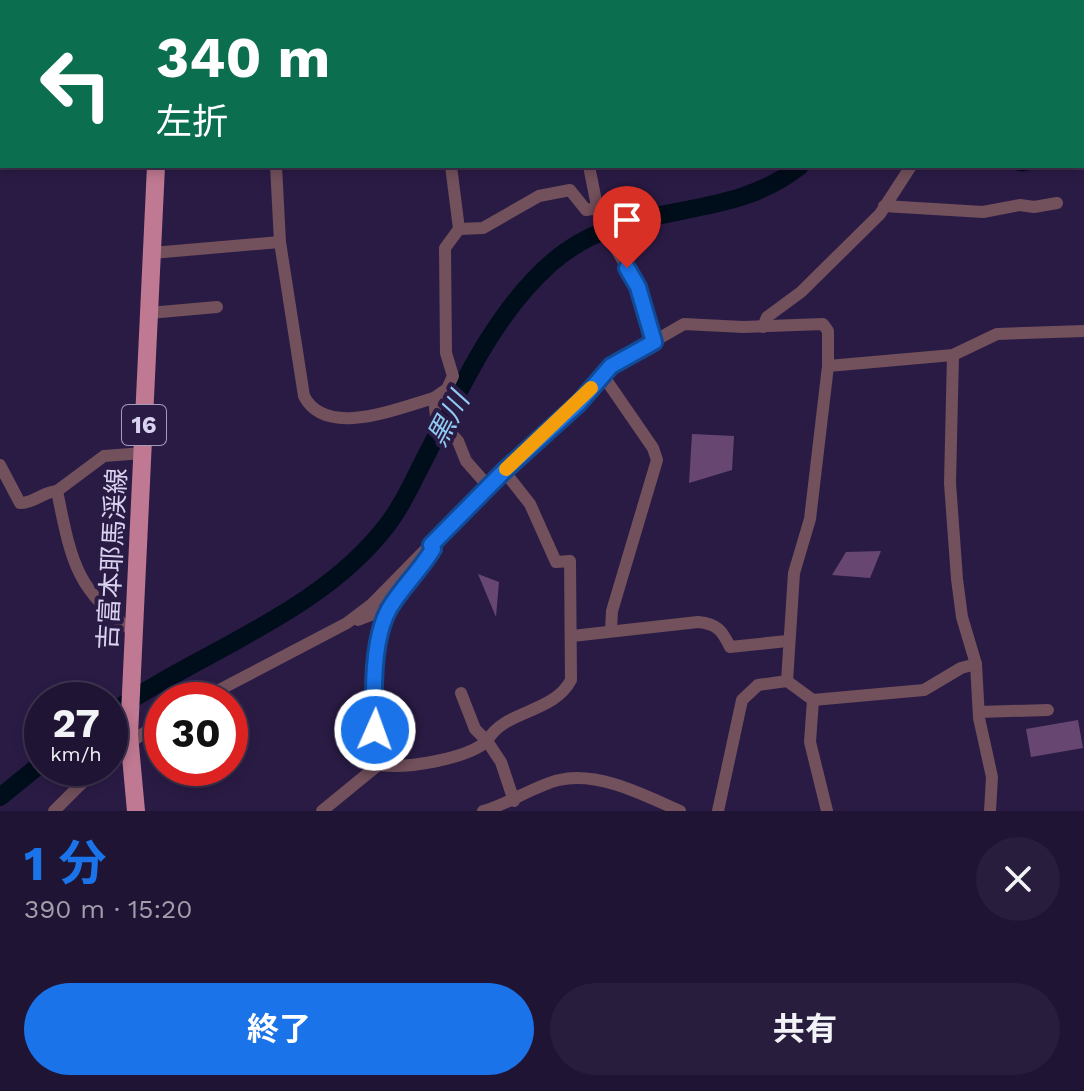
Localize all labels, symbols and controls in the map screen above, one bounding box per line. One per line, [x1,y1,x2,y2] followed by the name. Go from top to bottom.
[156,25,330,91] text: 340 m
[24,32,128,136] icon: left
[156,101,228,143] text: 左折
[593,186,661,268] pin
[605,198,649,242] icon: arrive
[420,384,477,451] water label: 黒川
[122,405,166,445] road number: 16
[92,467,132,651] street label: 吉富本耶馬渓線
[144,682,248,786] speed limit sign: 30
[333,688,417,772] position arrow
[52,700,100,747] text: 27
[50,742,102,766] text: km/h
[24,835,106,892] text: 1 分
[976,837,1060,921] button: close
[24,894,192,924] text: 390 m · 15:20
[24,983,534,1075] button: 終了
[550,983,1060,1075] button: 共有

